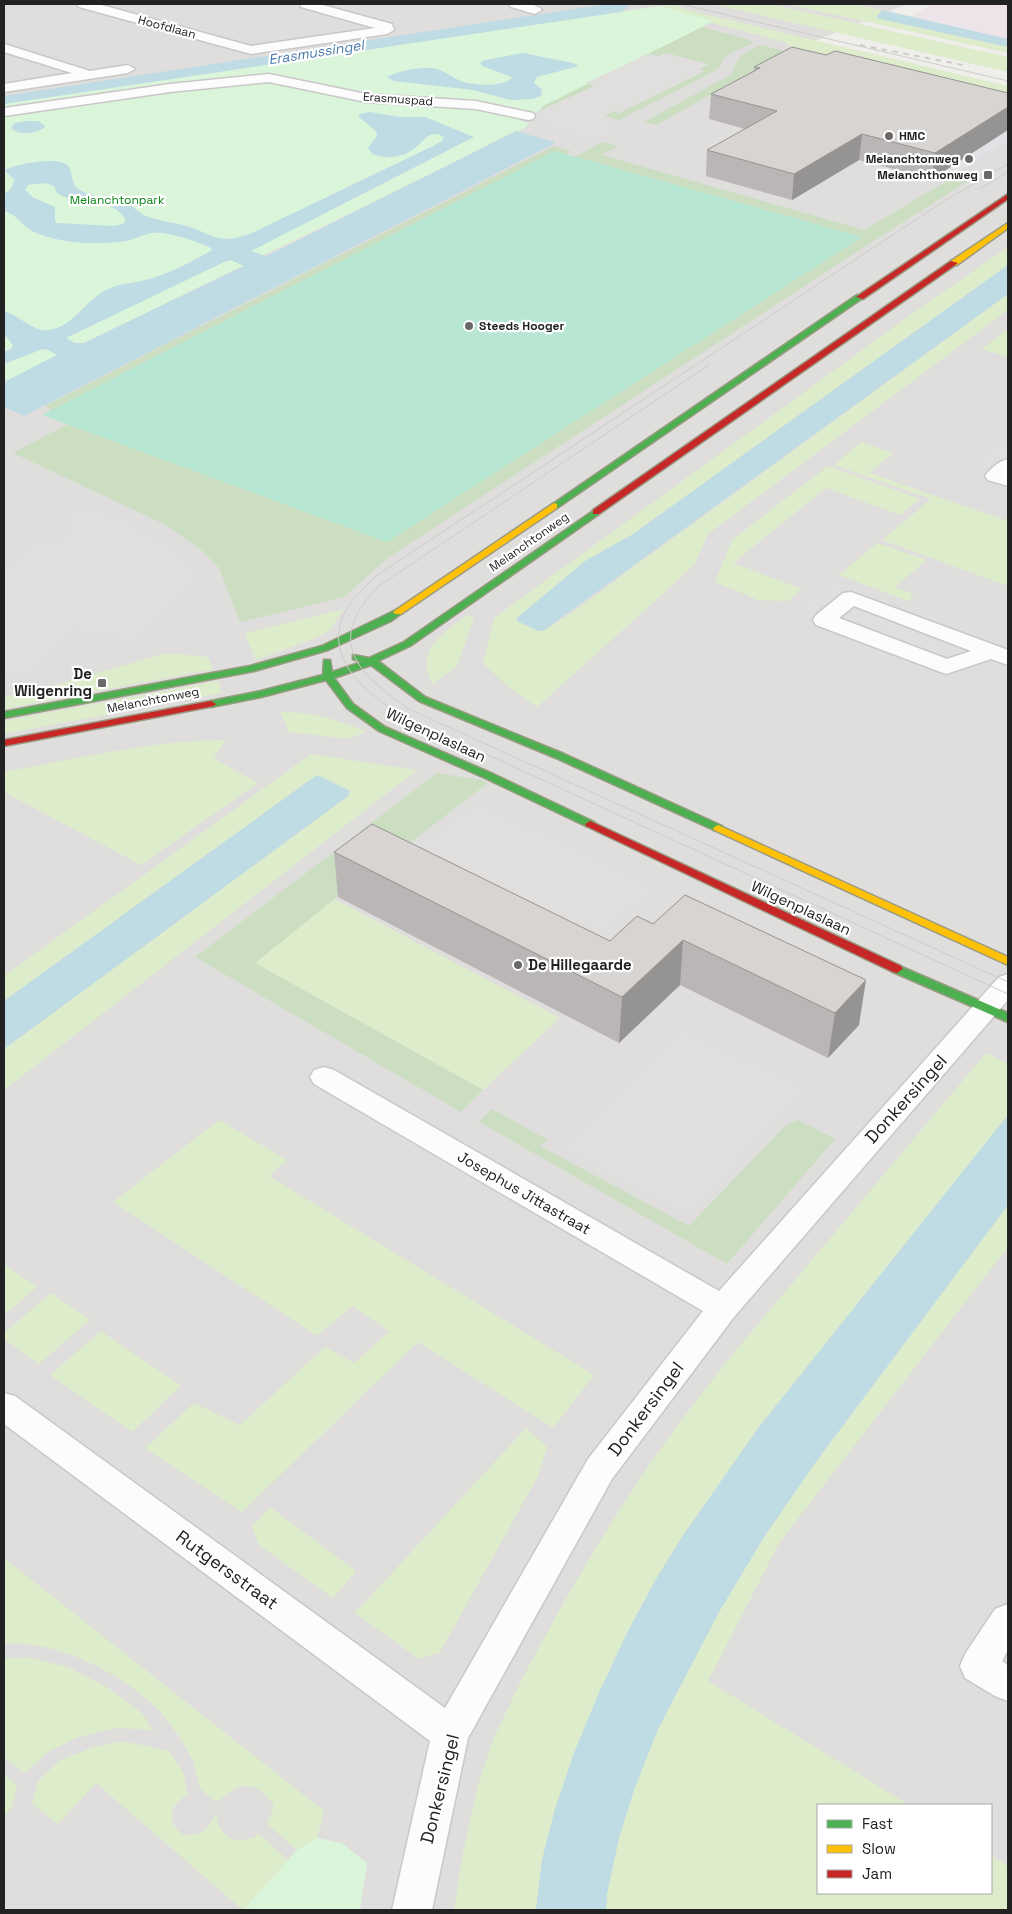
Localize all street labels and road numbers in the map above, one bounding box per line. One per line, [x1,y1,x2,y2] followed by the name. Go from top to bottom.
[136,12,198,42] street label: Hoofdlaan
[362,89,434,109] street label: Erasmuspad
[486,509,572,575] street label: Melanchtonweg
[106,683,200,717] street label: Melanchtonweg
[383,703,489,766] street label: Wilgenplaslaan
[748,876,854,939] street label: Wilgenplaslaan
[860,1049,952,1148] street label: Donkersingel
[454,1147,594,1239] street label: Josephus Jittastraat
[603,1357,689,1460] street label: Donkersingel
[172,1525,283,1614] street label: Rutgersstraat
[415,1732,464,1846] street label: Donkersingel

